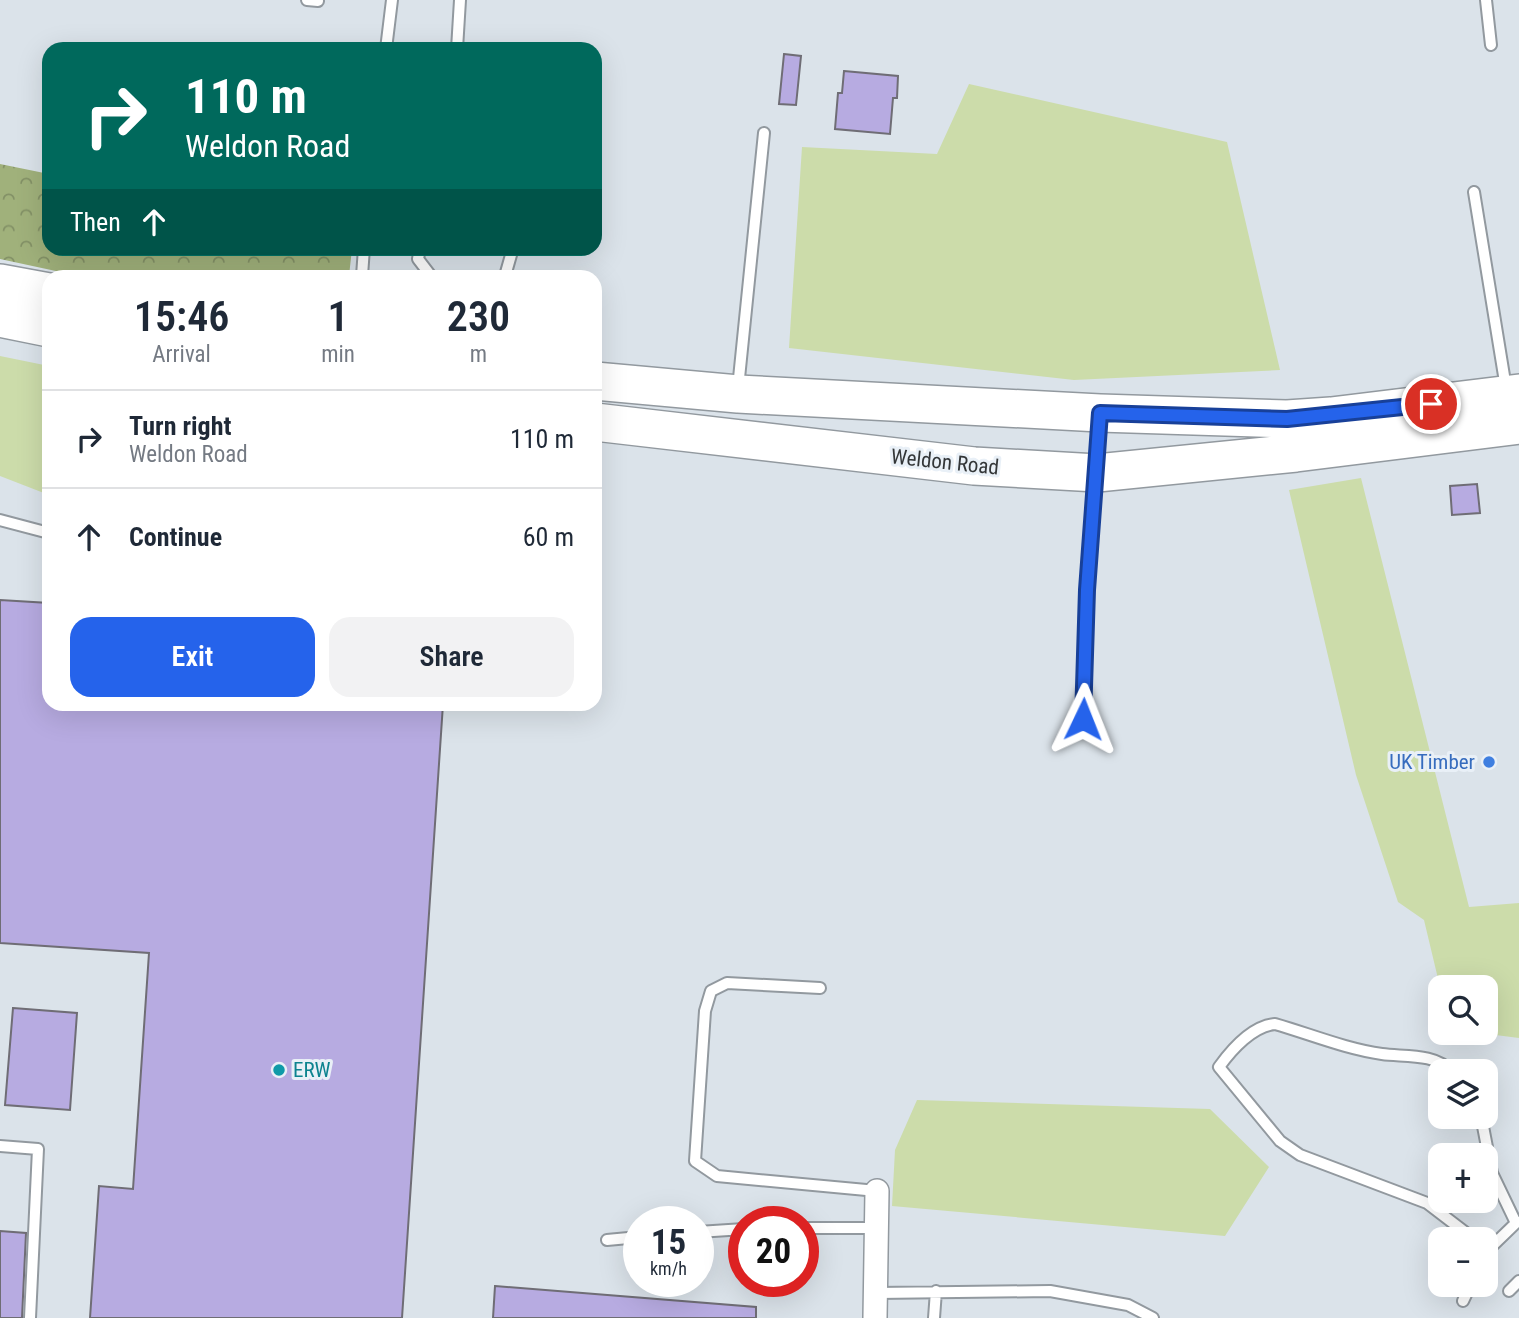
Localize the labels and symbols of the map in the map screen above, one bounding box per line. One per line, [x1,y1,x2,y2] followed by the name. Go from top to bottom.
[1401,374,1461,434] pin
[890,444,1000,480] street label: Weldon Road
[1046,682,1120,756] position arrow
[1389,750,1475,774] place label: UK Timber
[1481,754,1497,770] marker: UK Timber
[293,1058,331,1082] place label: ERW
[271,1062,287,1078] marker: ERW
[728,1206,819,1297] speed limit sign: 20

